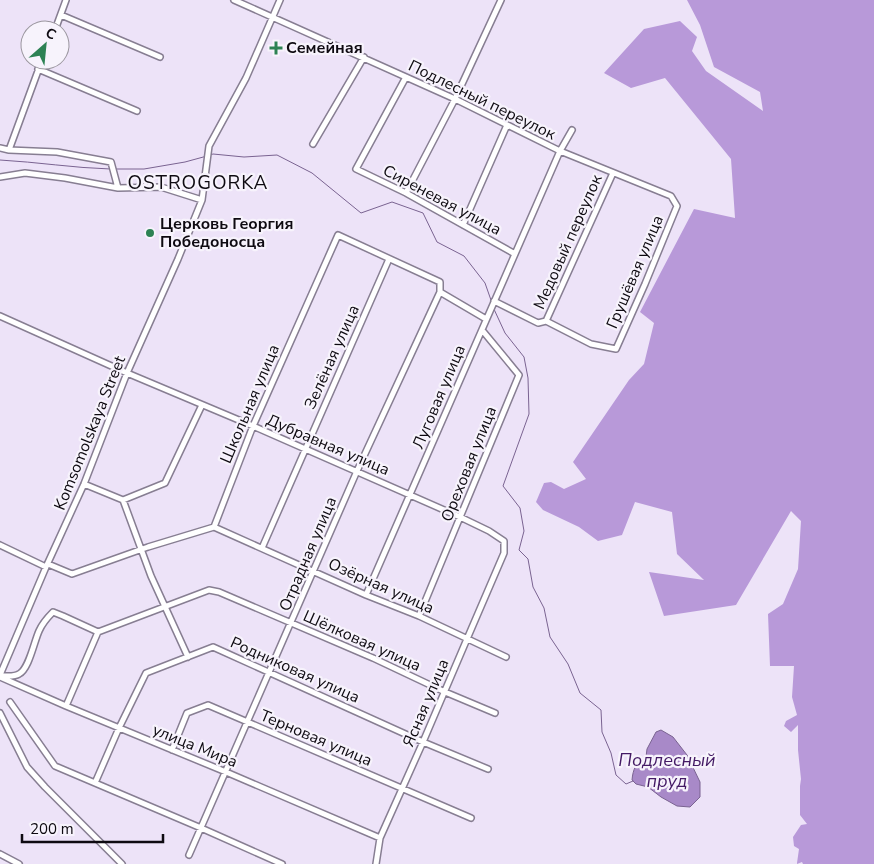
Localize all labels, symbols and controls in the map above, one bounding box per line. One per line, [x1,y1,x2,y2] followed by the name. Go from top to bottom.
[20,20,70,70] north arrow
[42,23,60,45] text: С
[286,37,363,59] place label: Семейная
[270,42,282,54] marker: Семейная
[405,55,560,145] street label: Подлесный переулок
[379,160,505,240] street label: Сиреневая улица
[128,170,268,196] district label: OSTROGORKA
[528,171,608,313] street label: Медовый переулок
[601,212,669,332] street label: Грушёвая улица
[160,213,294,253] place label: Церковь Георгия Победоносца
[144,227,156,239] marker: Церковь Георгия Победоносца
[299,301,365,413] street label: Зелёная улица
[215,341,285,467] street label: Школьная улица
[407,342,471,452] street label: Луговая улица
[49,352,131,513] street label: Komsomolskaya Street
[436,403,502,525] street label: Ореховая улица
[263,409,393,481] street label: Дубравная улица
[274,493,342,615] street label: Отрадная улица
[325,553,437,619] street label: Озёрная улица
[300,605,424,677] street label: Шёлковая улица
[227,632,363,708] street label: Родниковая улица
[398,656,454,750] street label: Ясная улица
[257,704,375,772] street label: Терновая улица
[149,719,241,773] street label: улица Мира
[618,748,716,793] water label: Подлесный пруд
[22,812,164,844] scale bar
[30,819,74,839] text: 200 m

